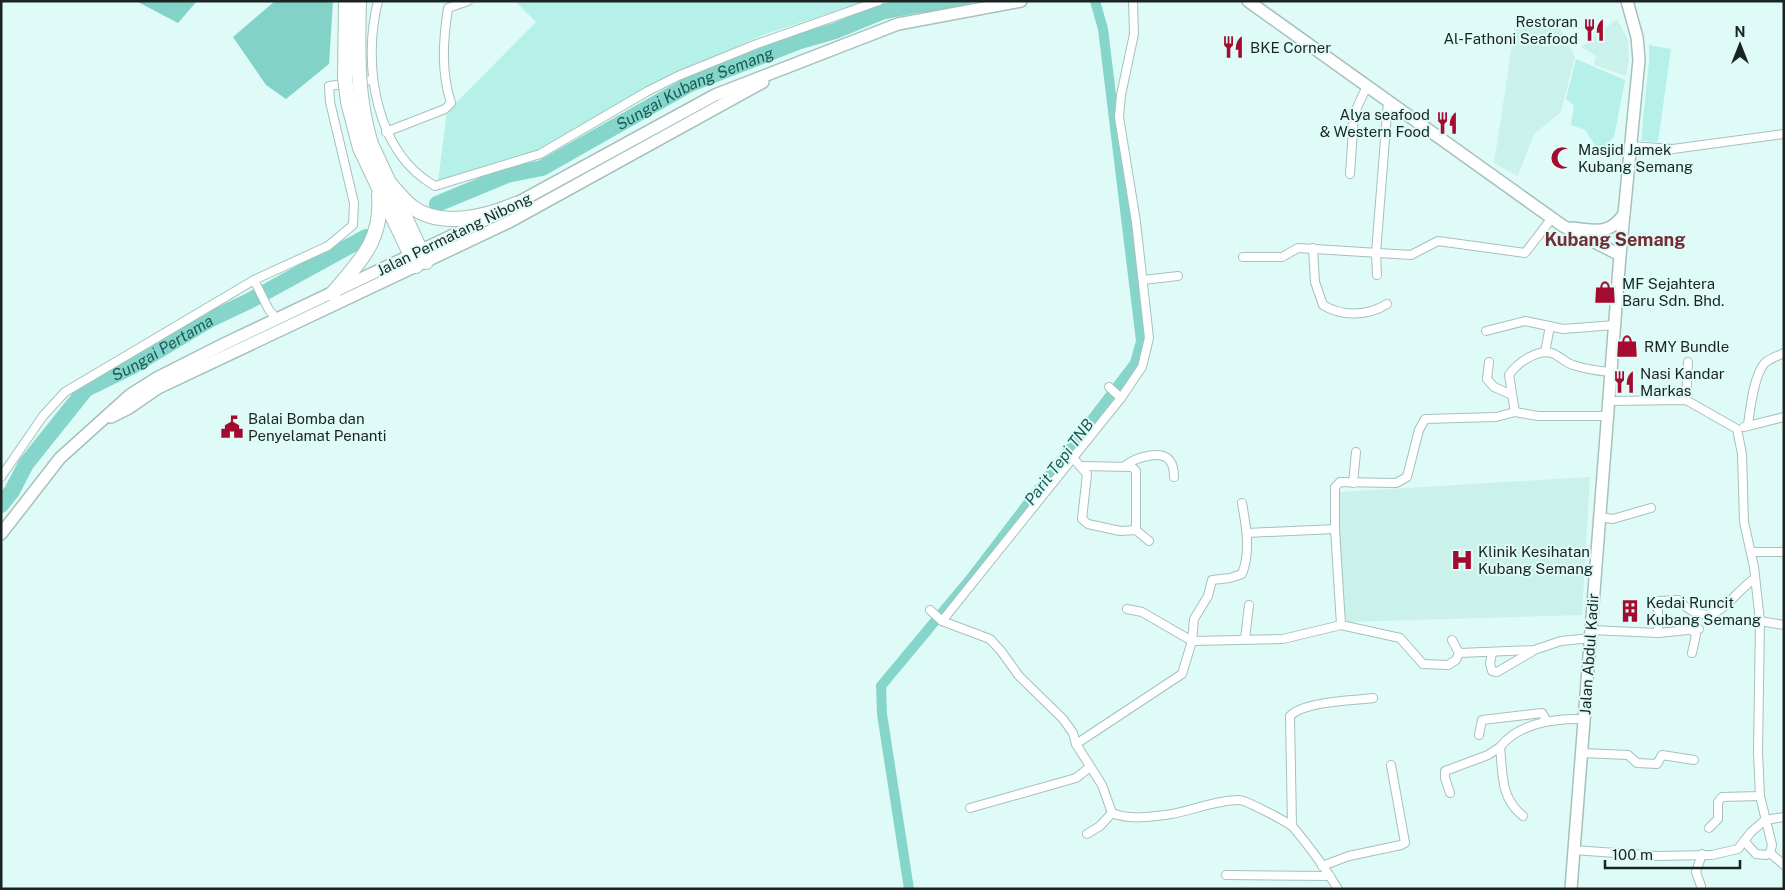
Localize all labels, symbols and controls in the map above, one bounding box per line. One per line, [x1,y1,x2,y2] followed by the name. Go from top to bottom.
[1443,13,1578,47] place label: Restoran Al-Fathoni Seafood
[1581,17,1607,43] restaurant icon: Restoran Al-Fathoni Seafood
[1715,20,1765,70] north arrow
[1735,24,1745,40] text: N
[1220,34,1246,60] restaurant icon: BKE Corner
[1250,39,1331,56] place label: BKE Corner
[612,43,777,134] water label: Sungai Kubang Semang
[1320,106,1430,140] place label: Alya seafood & Western Food
[1434,110,1460,136] restaurant icon: Alya seafood & Western Food
[1578,141,1693,175] place label: Masjid Jamek Kubang Semang
[1549,145,1575,171] mosque icon: Masjid Jamek Kubang Semang
[374,189,534,279] street label: Jalan Permatang Nibong
[1544,229,1686,250] district label: Kubang Semang
[1622,275,1724,309] place label: MF Sejahtera Baru Sdn. Bhd.
[1592,279,1618,305] shop icon: MF Sejahtera Baru Sdn. Bhd.
[108,311,216,385] water label: Sungai Pertama
[1614,333,1640,359] shop icon: RMY Bundle
[1644,338,1729,355] place label: RMY Bundle
[1640,365,1725,399] place label: Nasi Kandar Markas
[1611,369,1637,395] restaurant icon: Nasi Kandar Markas
[248,410,387,444] place label: Balai Bomba dan Penyelamat Penanti
[219,414,245,440] public building icon: Balai Bomba dan Penyelamat Penanti
[1020,415,1098,509] water label: Parit Tepi TNB
[1478,543,1593,577] place label: Klinik Kesihatan Kubang Semang
[1449,547,1475,573] hospital icon: Klinik Kesihatan Kubang Semang
[1576,593,1602,715] street label: Jalan Abdul Kadir
[1646,594,1761,628] place label: Kedai Runcit Kubang Semang
[1617,598,1643,624] building icon: Kedai Runcit Kubang Semang
[1605,838,1740,870] scale bar
[1612,846,1653,863] text: 100 m

